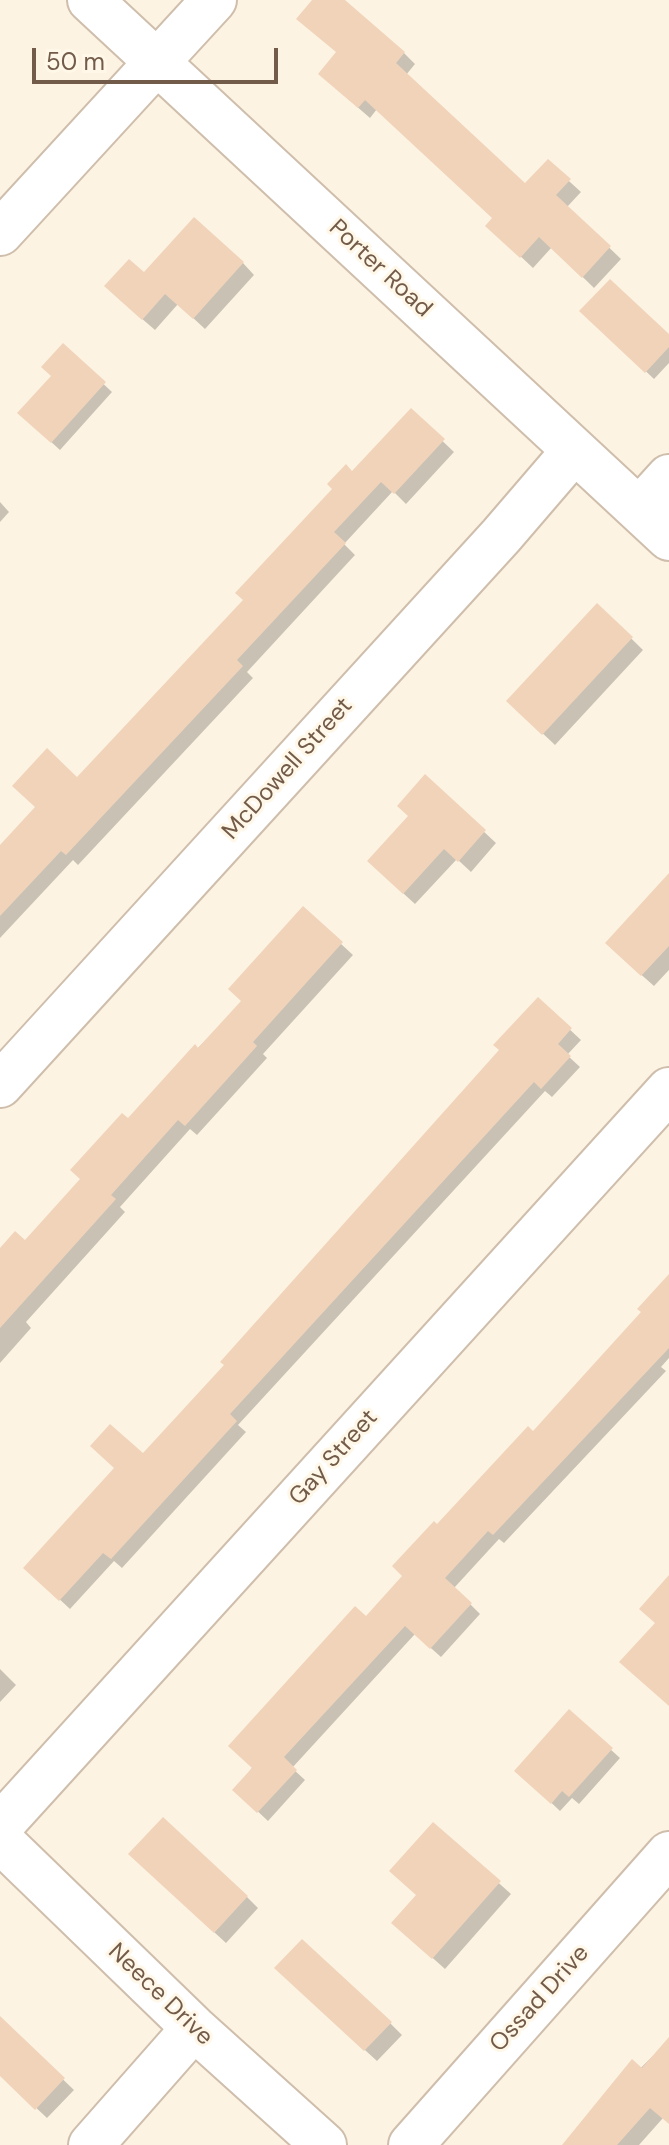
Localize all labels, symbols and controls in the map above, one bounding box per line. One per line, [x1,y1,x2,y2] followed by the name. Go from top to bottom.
[36,32,282,82] scale bar
[46,46,105,77] text: 50 m
[323,214,437,324] street label: Porter Road
[217,692,359,846] street label: McDowell Street
[284,1404,384,1512] street label: Gay Street
[102,1938,218,2052] street label: Neece Drive
[484,1940,596,2058] street label: Ossad Drive

